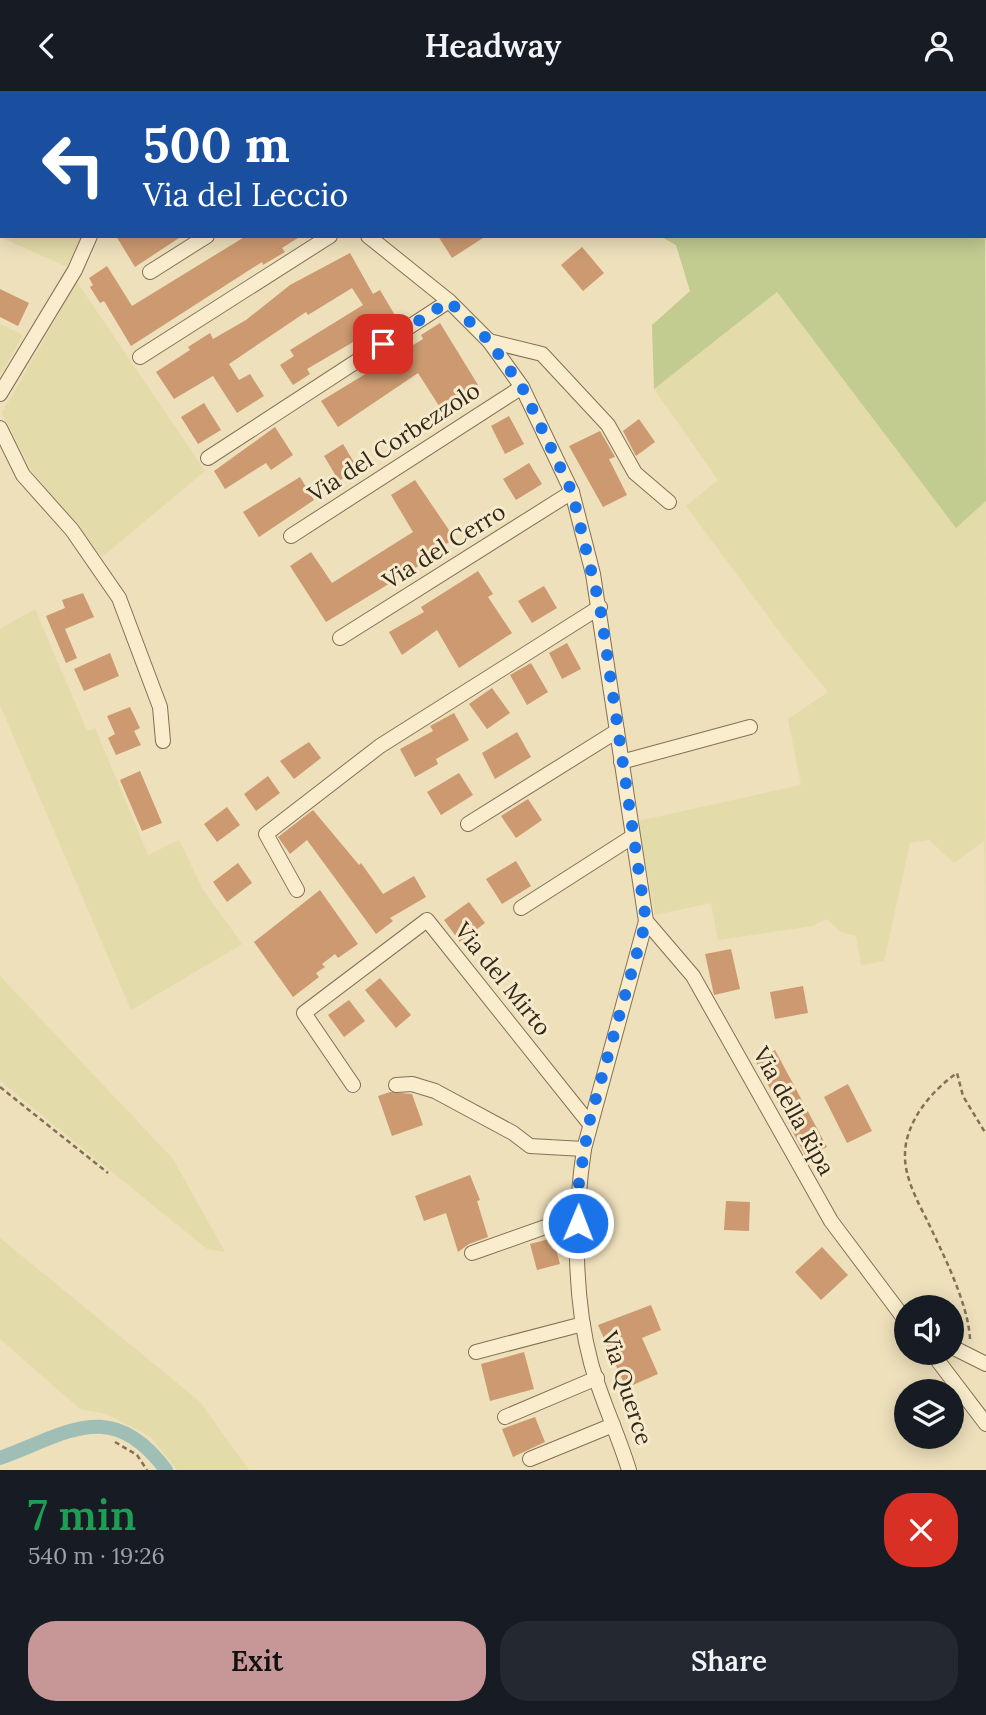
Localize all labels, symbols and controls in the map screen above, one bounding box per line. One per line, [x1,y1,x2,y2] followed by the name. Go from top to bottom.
[425,25,561,66] text: Headway
[28,27,66,65] icon: back
[920,27,958,65] icon: person
[143,113,290,175] text: 500 m
[28,119,119,210] icon: left
[143,174,348,215] text: Via del Leccio
[353,314,413,374] pin
[364,325,402,363] icon: arrive
[301,375,485,509] street label: Via del Corbezzolo
[376,496,511,595] street label: Via del Cerro
[448,915,558,1041] street label: Via del Mirto
[747,1041,842,1180] street label: Via della Ripa
[541,1186,615,1260] position arrow
[894,1295,964,1449] map controls
[894,1295,964,1365] button: sound
[595,1326,659,1448] street label: Via Querce
[894,1379,964,1449] button: layers
[28,1488,136,1542] text: 7 min
[884,1493,958,1567] button: close
[28,1541,165,1570] text: 540 m · 19:26
[28,1621,486,1701] button: Exit
[500,1621,958,1701] button: Share

